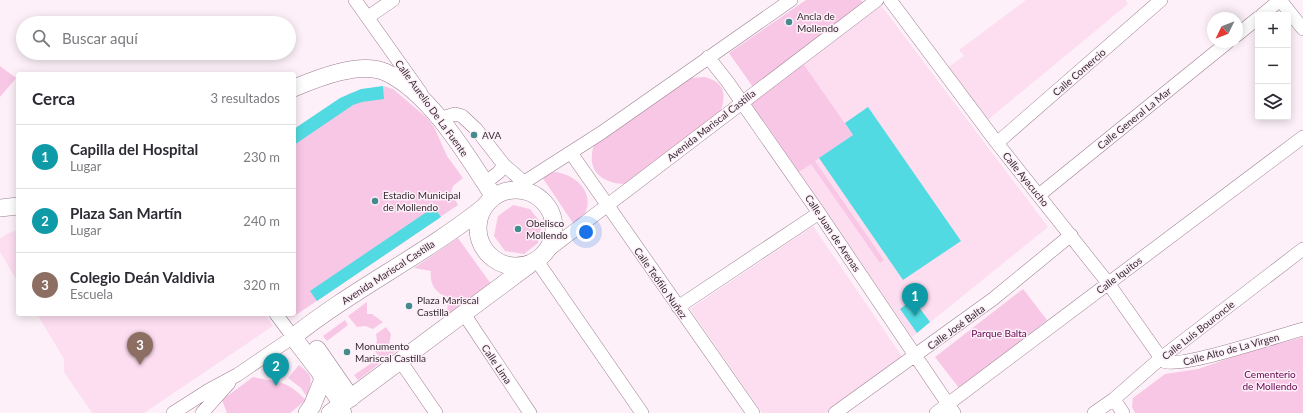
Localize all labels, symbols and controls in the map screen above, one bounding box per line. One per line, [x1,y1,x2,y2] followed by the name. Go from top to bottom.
[797,10,839,34] place label: Ancla de Mollendo
[1207,12,1243,48] north arrow
[1255,12,1291,120] map controls
[1255,12,1291,48] button: +
[16,16,296,60] search box
[784,17,794,27] marker: Ancla de Mollendo
[30,27,52,49] icon: search
[62,29,138,47] text: Buscar aquí
[1050,46,1108,98] street label: Calle Comercio
[1255,48,1291,84] button: −
[393,57,471,159] street label: Calle Aurelio De La Fuente
[1095,84,1174,151] street label: Calle General La Mar
[1255,84,1291,120] button: layers
[664,87,758,163] street label: Avenida Mariscal Castilla
[32,88,75,109] text: Cerca
[210,90,280,106] text: 3 resultados
[482,129,501,141] place label: AVA
[469,130,479,140] marker: AVA
[70,140,198,158] text: Capilla del Hospital
[41,149,49,165] text: 1
[243,149,280,165] text: 230 m
[1000,149,1052,209] street label: Calle Ayacucho
[70,158,102,174] text: Lugar
[383,189,461,213] place label: Estadio Municipal de Mollendo
[803,192,863,274] street label: Calle Juan de Arenas
[370,196,380,206] marker: Estadio Municipal de Mollendo
[70,204,182,222] text: Plaza San Martín
[41,213,49,229] text: 2
[243,213,280,229] text: 240 m
[526,217,568,241] place label: Obelisco Mollendo
[70,222,102,238] text: Lugar
[576,222,596,242] your location
[513,224,523,234] marker: Obelisco Mollendo
[339,237,437,307] street label: Avenida Mariscal Castilla
[632,245,690,321] street label: Calle Teófilo Nuñez
[1094,254,1144,296] street label: Calle Iquitos
[70,268,215,286] text: Colegio Deán Valdivia
[41,277,49,293] text: 3
[243,277,280,293] text: 320 m
[902,283,928,316] pin: 1
[70,286,113,302] text: Escuela
[417,294,479,318] place label: Plaza Mariscal Castilla
[1159,298,1237,362] street label: Calle Luis Bouroncle
[404,301,414,311] marker: Plaza Mariscal Castilla
[925,302,987,352] street label: Calle José Balta
[971,327,1027,339] park label: Parque Balta
[1182,330,1280,368] street label: Calle Alto de La Virgen
[127,332,153,365] pin: 3
[355,340,426,364] place label: Monumento Mariscal Castilla
[479,342,515,386] street label: Calle Lima
[342,347,352,357] marker: Monumento Mariscal Castilla
[263,353,289,386] pin: 2
[1242,368,1298,392] park label: Cementerio de Mollendo

